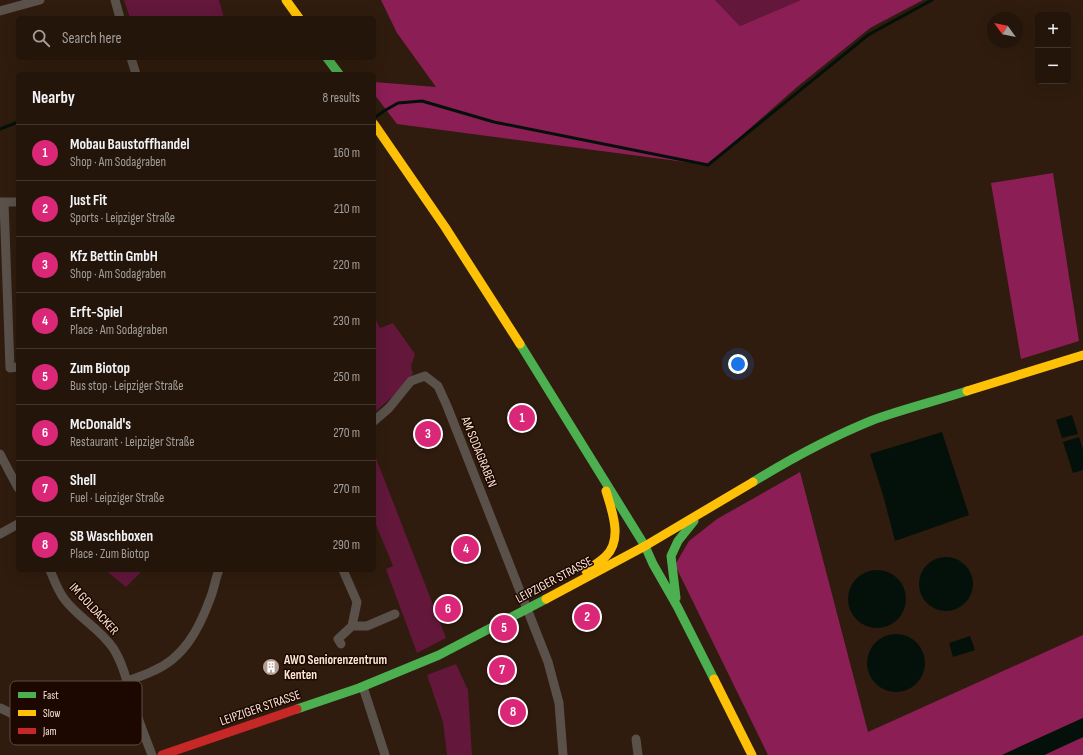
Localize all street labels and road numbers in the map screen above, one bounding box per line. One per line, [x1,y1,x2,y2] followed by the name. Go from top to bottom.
[457,413,500,490] street label: AM SODAGRABEN
[513,553,595,607] street label: LEIPZIGER STRASSE
[66,580,122,638] street label: IM GOLDACKER
[217,687,303,729] street label: LEIPZIGER STRASSE

